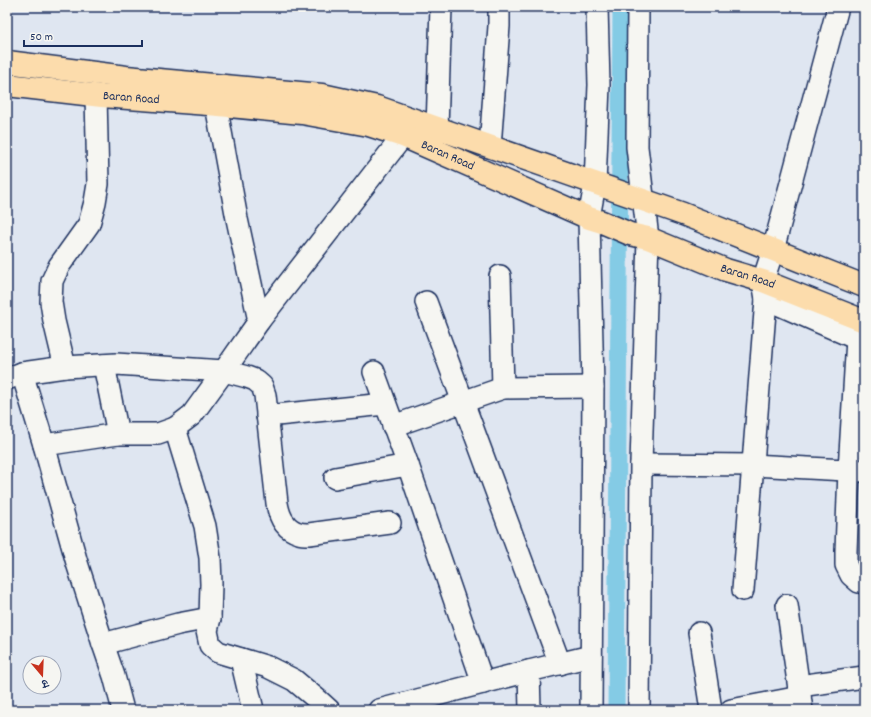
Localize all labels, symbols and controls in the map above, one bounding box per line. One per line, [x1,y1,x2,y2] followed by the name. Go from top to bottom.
[24,22,142,48] scale bar
[30,29,53,46] text: 50 m
[102,87,160,110] street label: Baran Road
[418,136,477,176] street label: Baran Road
[717,259,778,294] street label: Baran Road
[22,655,62,695] north arrow
[38,674,51,691] text: उ

